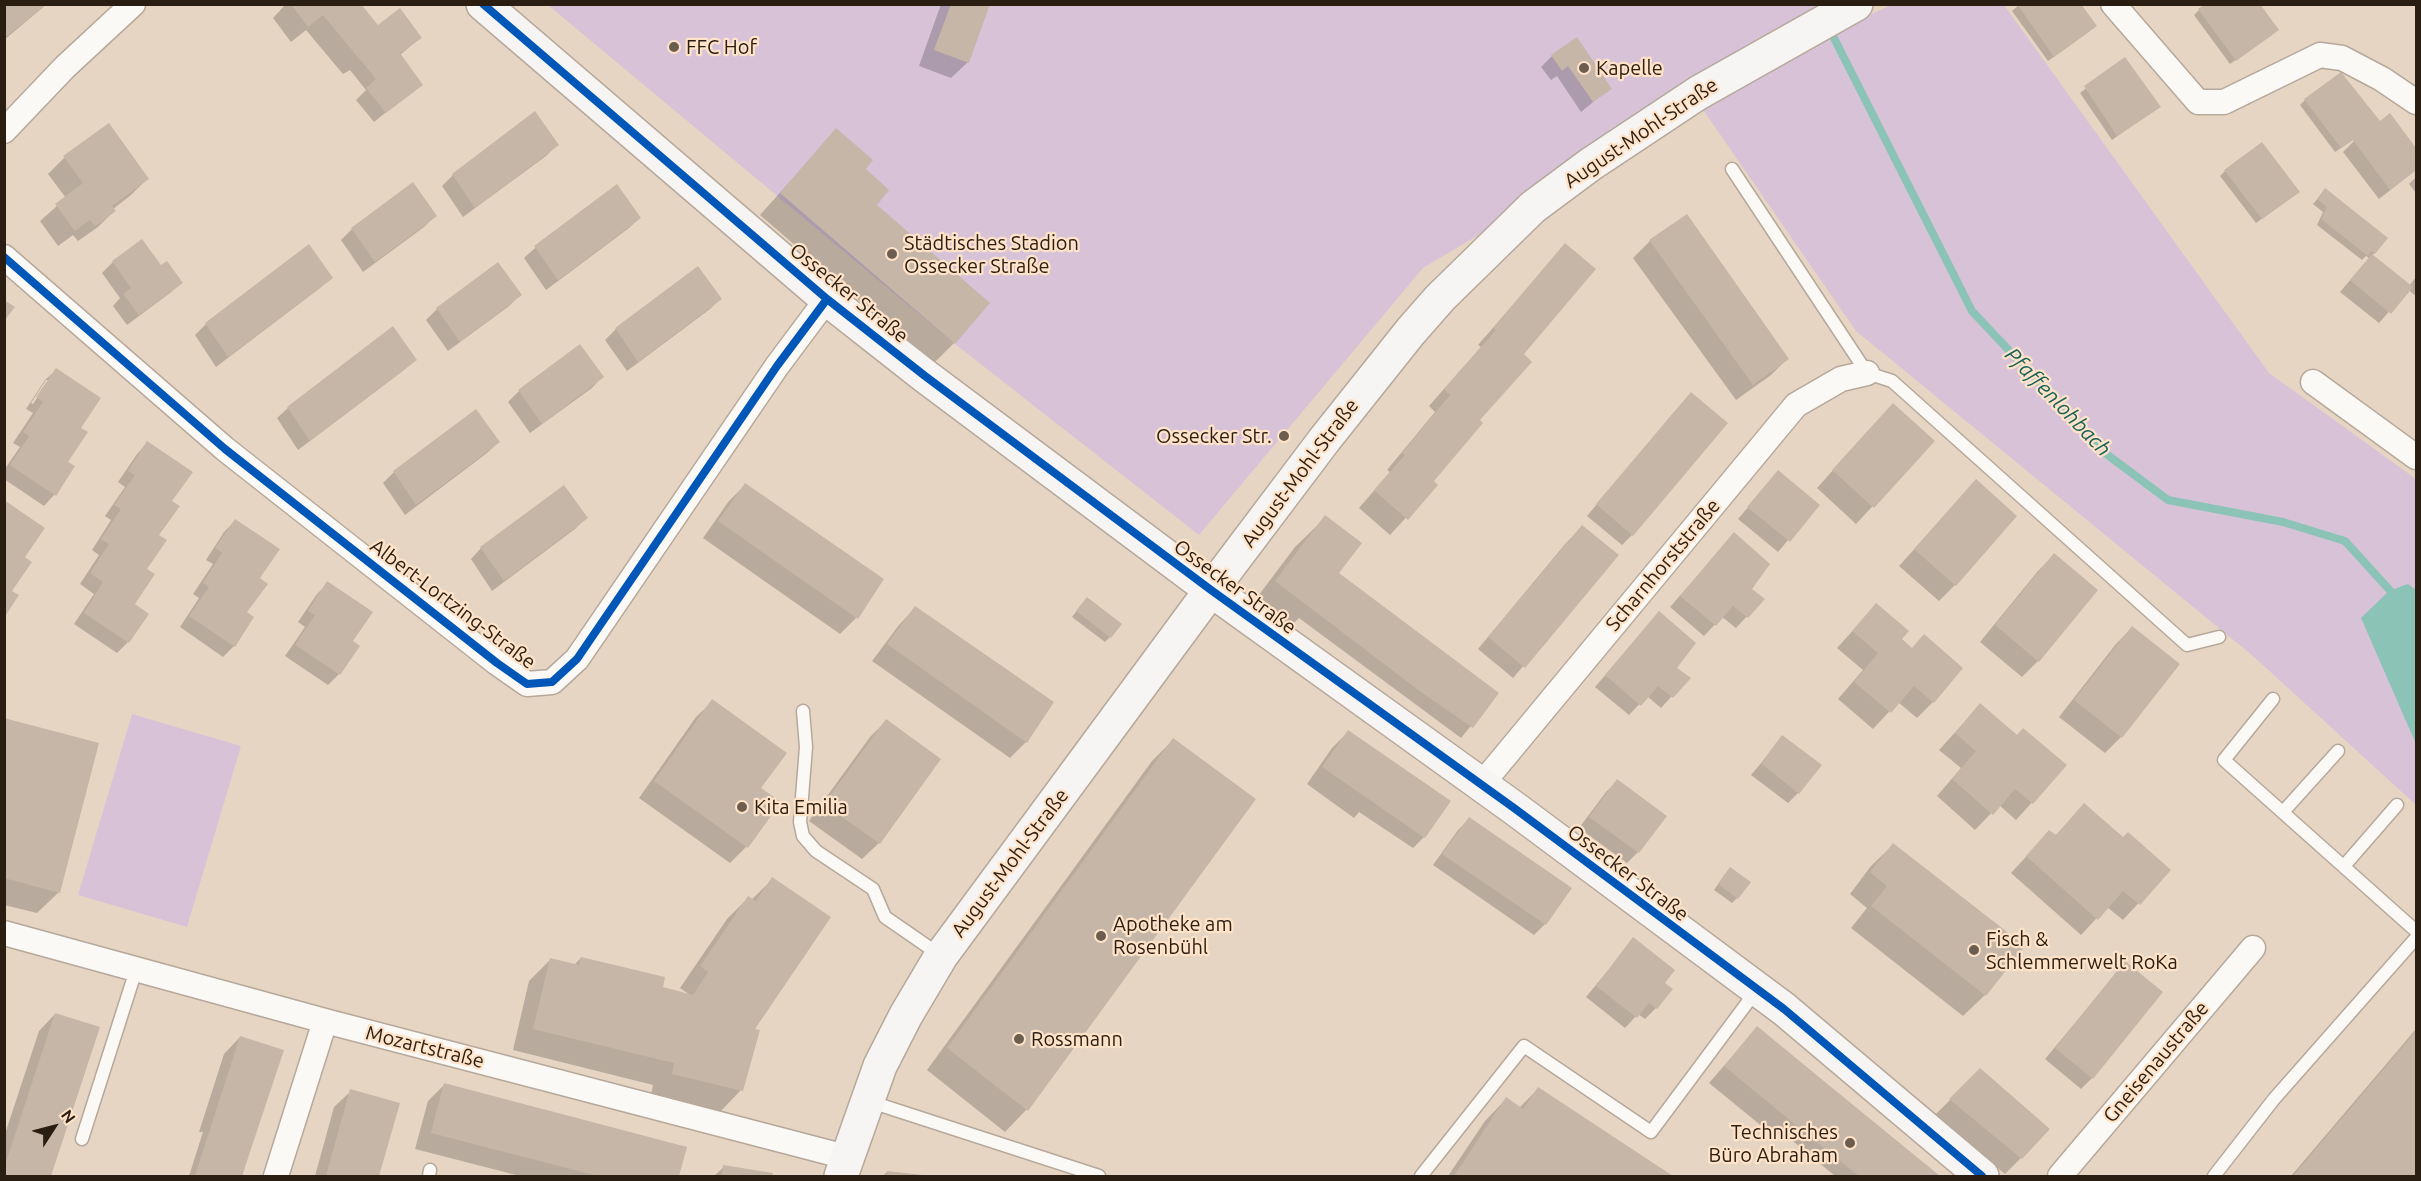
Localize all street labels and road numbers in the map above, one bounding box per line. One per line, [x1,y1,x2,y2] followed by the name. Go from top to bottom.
[1560,73,1722,193] street label: August-Mohl-Straße
[785,238,913,348] street label: Ossecker Straße
[1236,394,1364,552] street label: August-Mohl-Straße
[1601,494,1725,636] street label: Scharnhorststraße
[365,534,541,674] street label: Albert-Lortzing-Straße
[1169,535,1301,639] street label: Ossecker Straße
[946,784,1074,942] street label: August-Mohl-Straße
[1563,820,1693,926] street label: Ossecker Straße
[2098,996,2214,1128] street label: Gneisenaustraße
[363,1021,487,1073] street label: Mozartstraße

